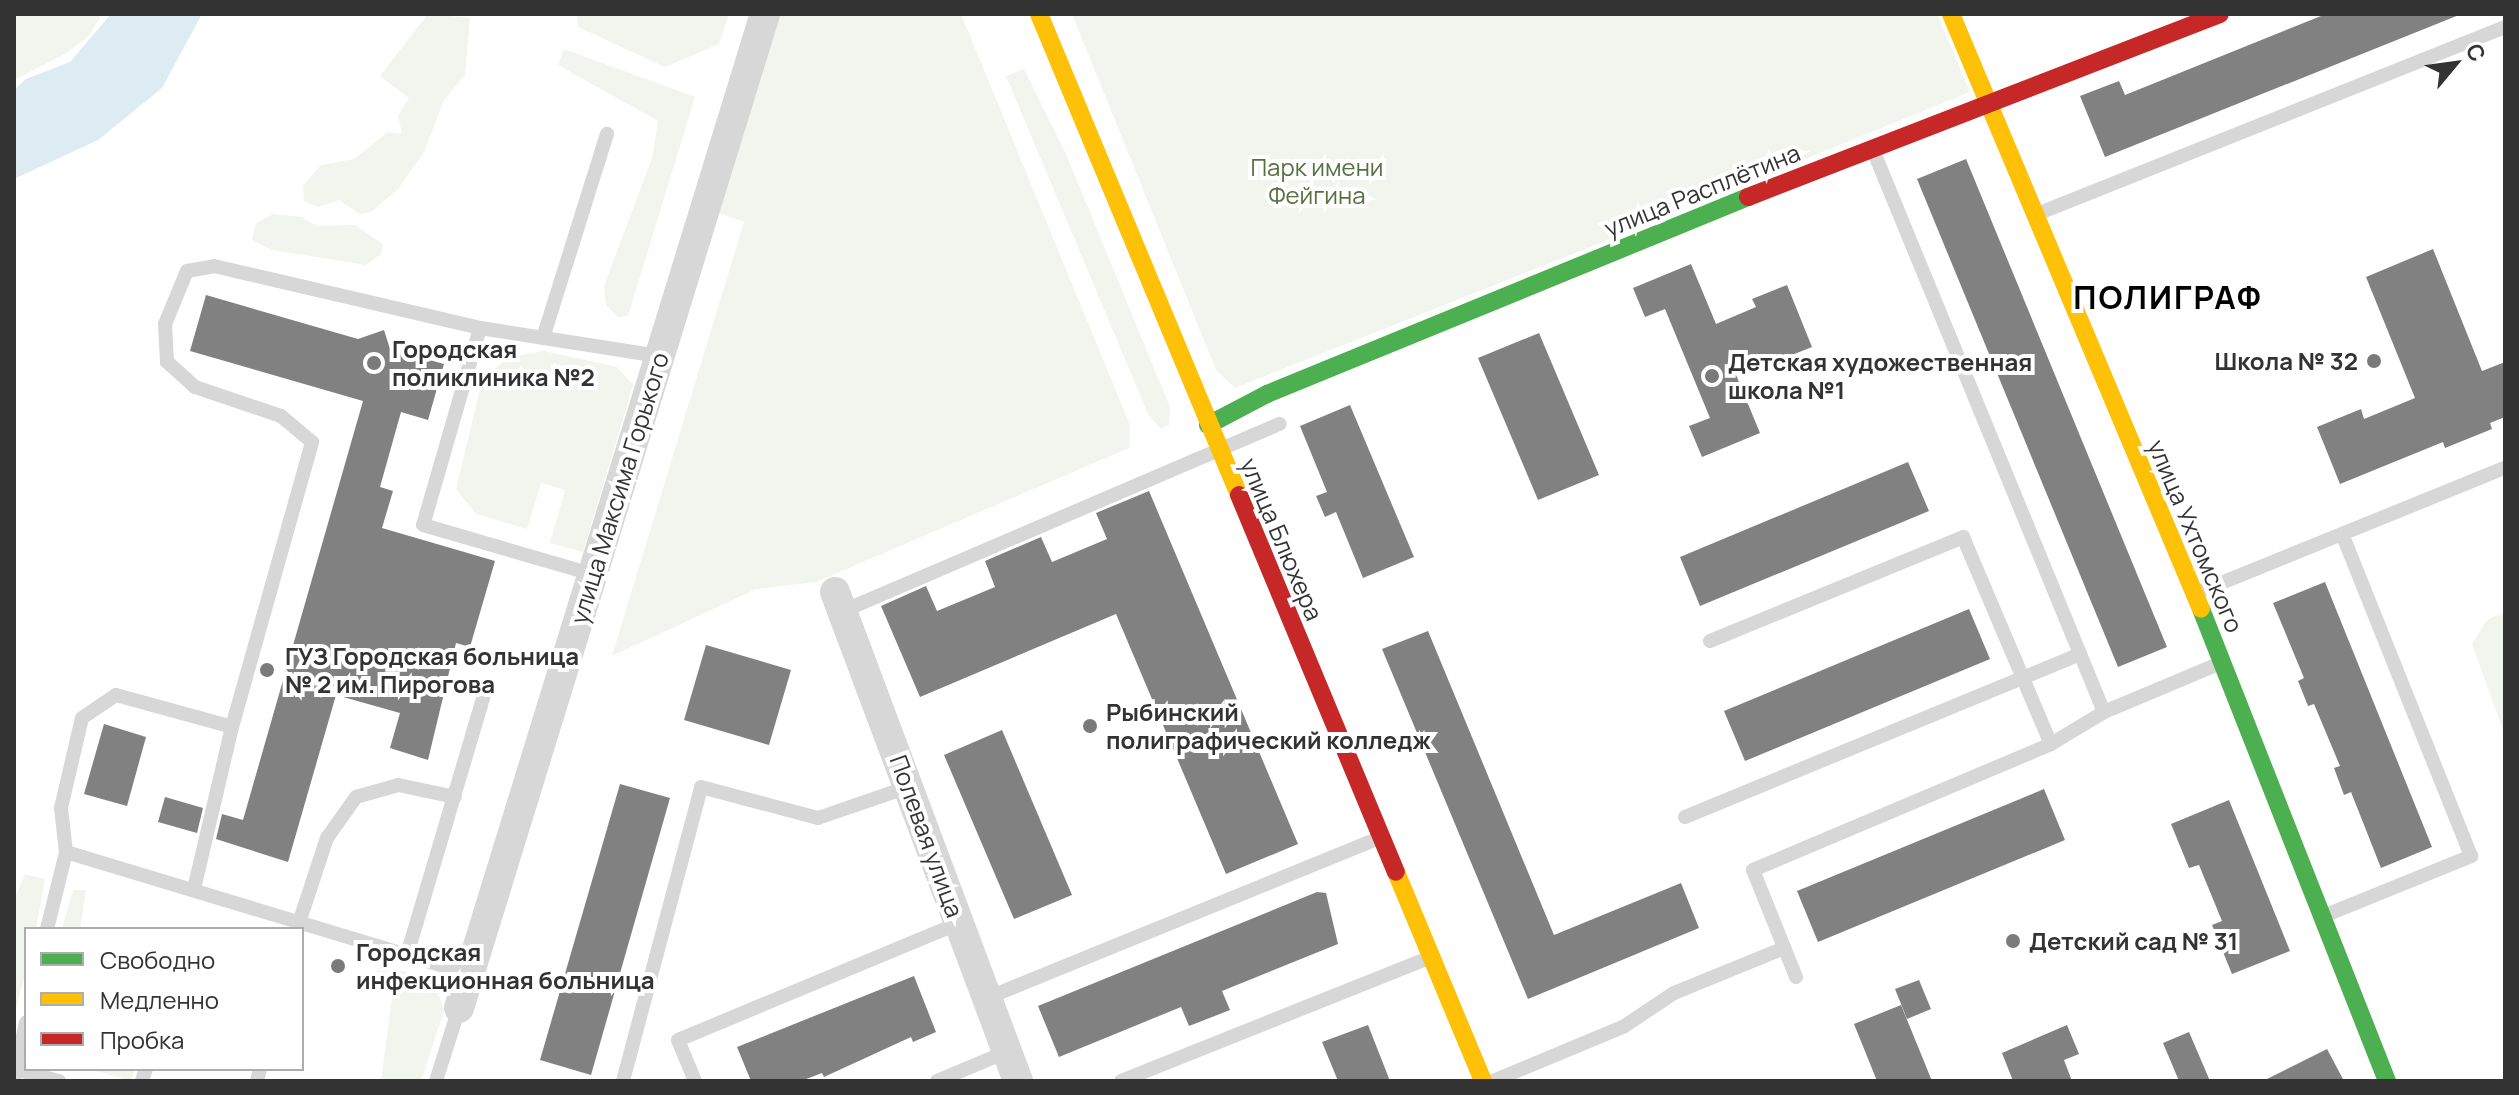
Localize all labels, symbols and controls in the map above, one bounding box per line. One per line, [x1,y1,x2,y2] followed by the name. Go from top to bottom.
[2415,24,2495,104] north arrow
[2459,38,2493,67] text: С
[1600,138,1804,242] street label: улица Расплётина
[1251,153,1383,209] park label: Парк имени Фейгина
[2073,278,2263,316] district label: ПОЛИГРАФ
[392,335,595,391] place label: Городская поликлиника №2
[2214,347,2358,375] place label: Школа № 32
[1728,348,2032,404] place label: Детская художественная школа №1
[564,349,674,627] street label: улица Максима Горького
[363,352,385,374] marker: Городская поликлиника №2
[2365,352,2383,370] marker: Школа № 32
[1703,367,1721,385] marker: Детская художественная школа №1
[2142,435,2250,637] street label: улица Ухтомского
[1235,454,1329,624] street label: улица Блюхера
[285,642,579,698] place label: ГУЗ Городская больница № 2 им. Пирогова
[256,659,278,681] marker: ГУЗ Городская больница № 2 им. Пирогова
[1106,698,1431,754] place label: Рыбинский полиграфический колледж
[1081,717,1099,735] marker: Рыбинский полиграфический колледж
[884,751,970,921] street label: Полевая улица
[24,927,304,1071] legend
[2029,927,2238,955] place label: Детский сад № 31
[2004,932,2022,950] marker: Детский сад № 31
[356,938,655,994] place label: Городская инфекционная больница
[100,943,215,976] text: Свободно
[327,955,349,977] marker: Городская инфекционная больница
[100,983,219,1016] text: Медленно
[100,1023,184,1056] text: Пробка

